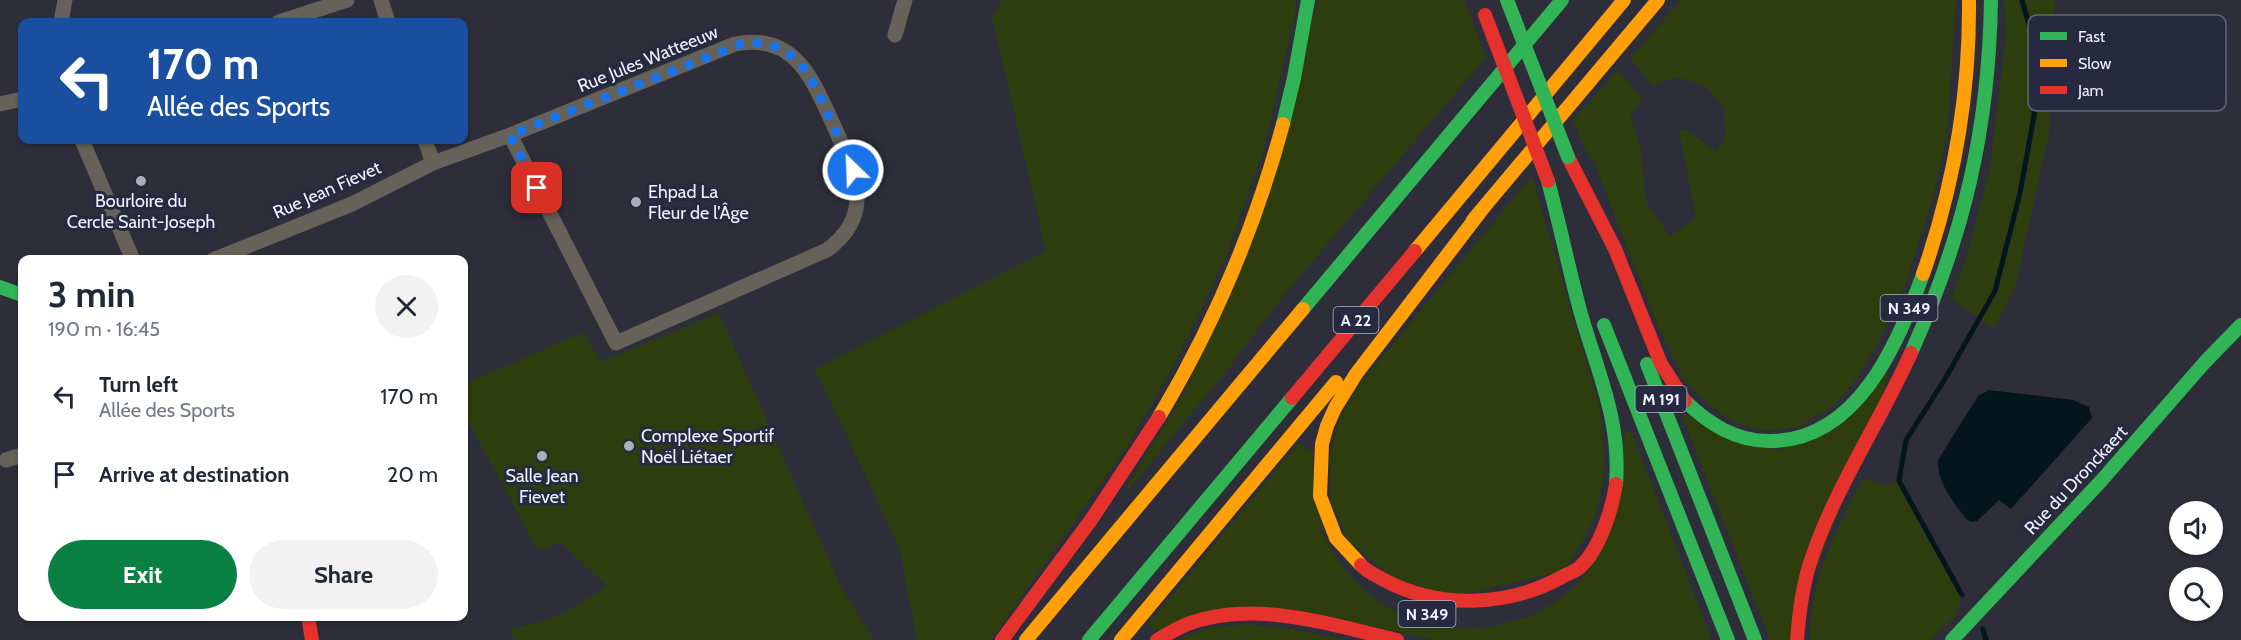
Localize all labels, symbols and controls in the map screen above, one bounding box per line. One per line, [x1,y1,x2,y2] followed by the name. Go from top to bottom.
[2028,15,2226,111] legend
[574,21,722,97] street label: Rue Jules Watteeuw
[2078,27,2106,46] text: Fast
[147,38,259,90] text: 170 m
[48,42,126,120] icon: left
[2078,54,2112,73] text: Slow
[2077,81,2104,100] text: Jam
[147,90,330,123] text: Allée des Sports
[821,138,885,202] position arrow
[270,156,384,224] street label: Rue Jean Fievet
[511,162,562,213] pin
[520,171,553,204] icon: arrive
[134,174,148,188] marker: Bourloire du Cercle Saint-Joseph
[648,181,749,224] place label: Ehpad La Fleur de l'Âge
[67,190,215,233] place label: Bourloire du Cercle Saint-Joseph
[629,195,643,209] marker: Ehpad La Fleur de l'Âge
[48,272,135,316] text: 3 min
[375,275,438,338] button: close
[1880,295,1938,321] road number: N 349
[1334,307,1378,333] road number: A 22
[48,317,160,341] text: 190 m · 16:45
[99,371,178,398] text: Turn left
[48,380,81,413] icon: left
[380,383,438,410] text: 170 m
[1636,386,1686,412] road number: M 191
[99,398,235,422] text: Allée des Sports
[2020,421,2132,539] street label: Rue du Dronckaert
[641,425,774,468] place label: Complexe Sportif Noël Liétaer
[622,439,636,453] marker: Complexe Sportif Noël Liétaer
[535,449,549,463] marker: Salle Jean Fievet
[48,458,81,491] icon: arrive
[99,461,289,488] text: Arrive at destination
[387,461,438,488] text: 20 m
[505,465,579,508] place label: Salle Jean Fievet
[2169,501,2223,621] map controls
[2169,501,2223,555] button: sound
[48,540,237,609] button: Exit
[249,540,438,609] button: Share
[2169,567,2223,621] button: search
[1398,601,1456,627] road number: N 349

